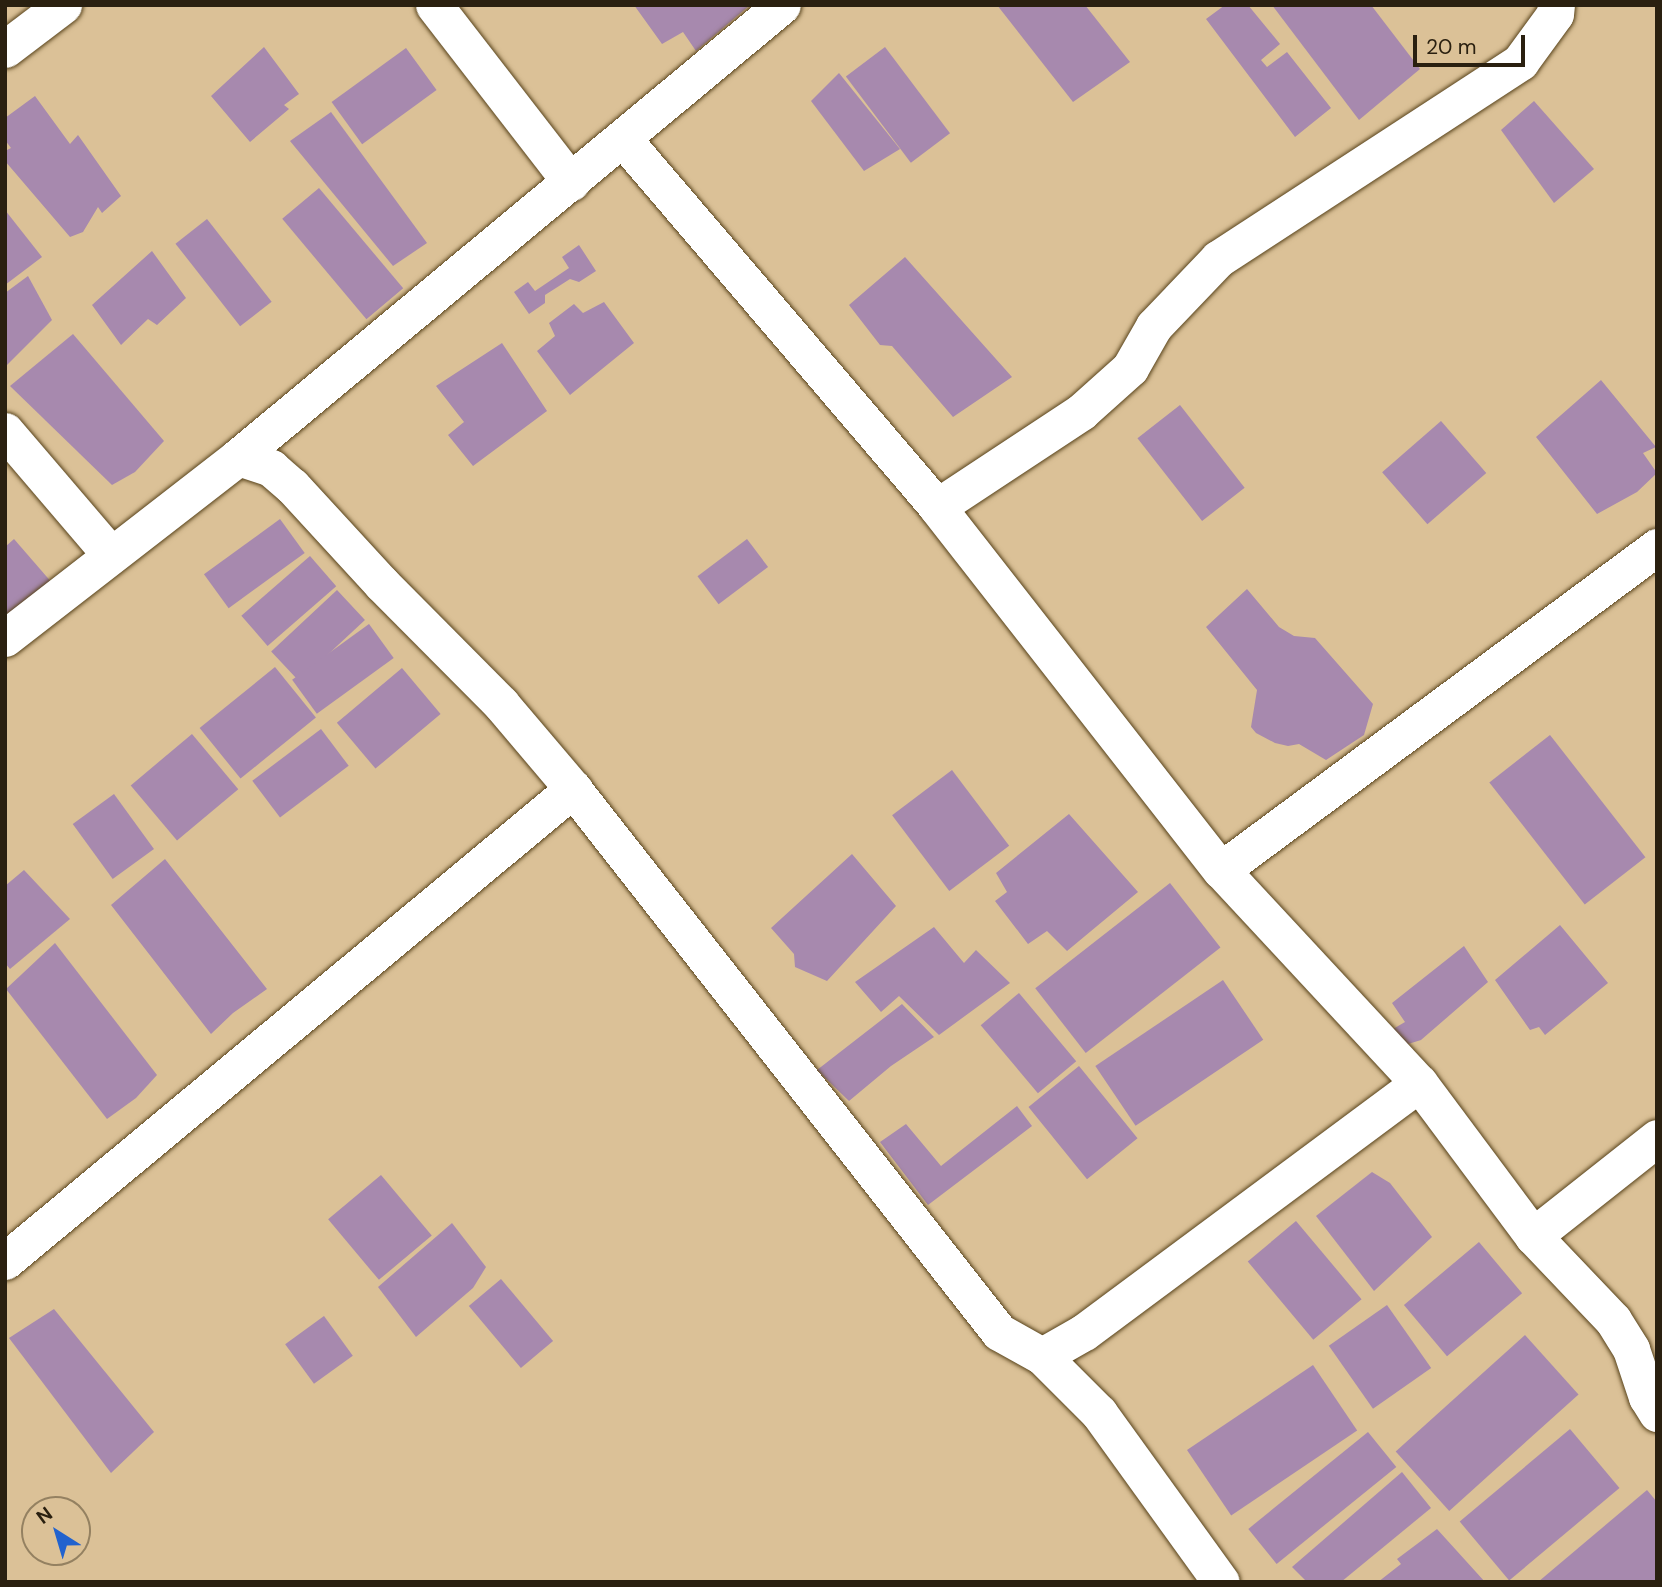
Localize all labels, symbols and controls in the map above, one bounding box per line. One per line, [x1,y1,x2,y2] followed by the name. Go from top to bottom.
[1417,21,1529,65] scale bar
[1426,33,1477,61] text: 20 m
[21,1496,91,1566] north arrow
[31,1501,57,1530] text: N

